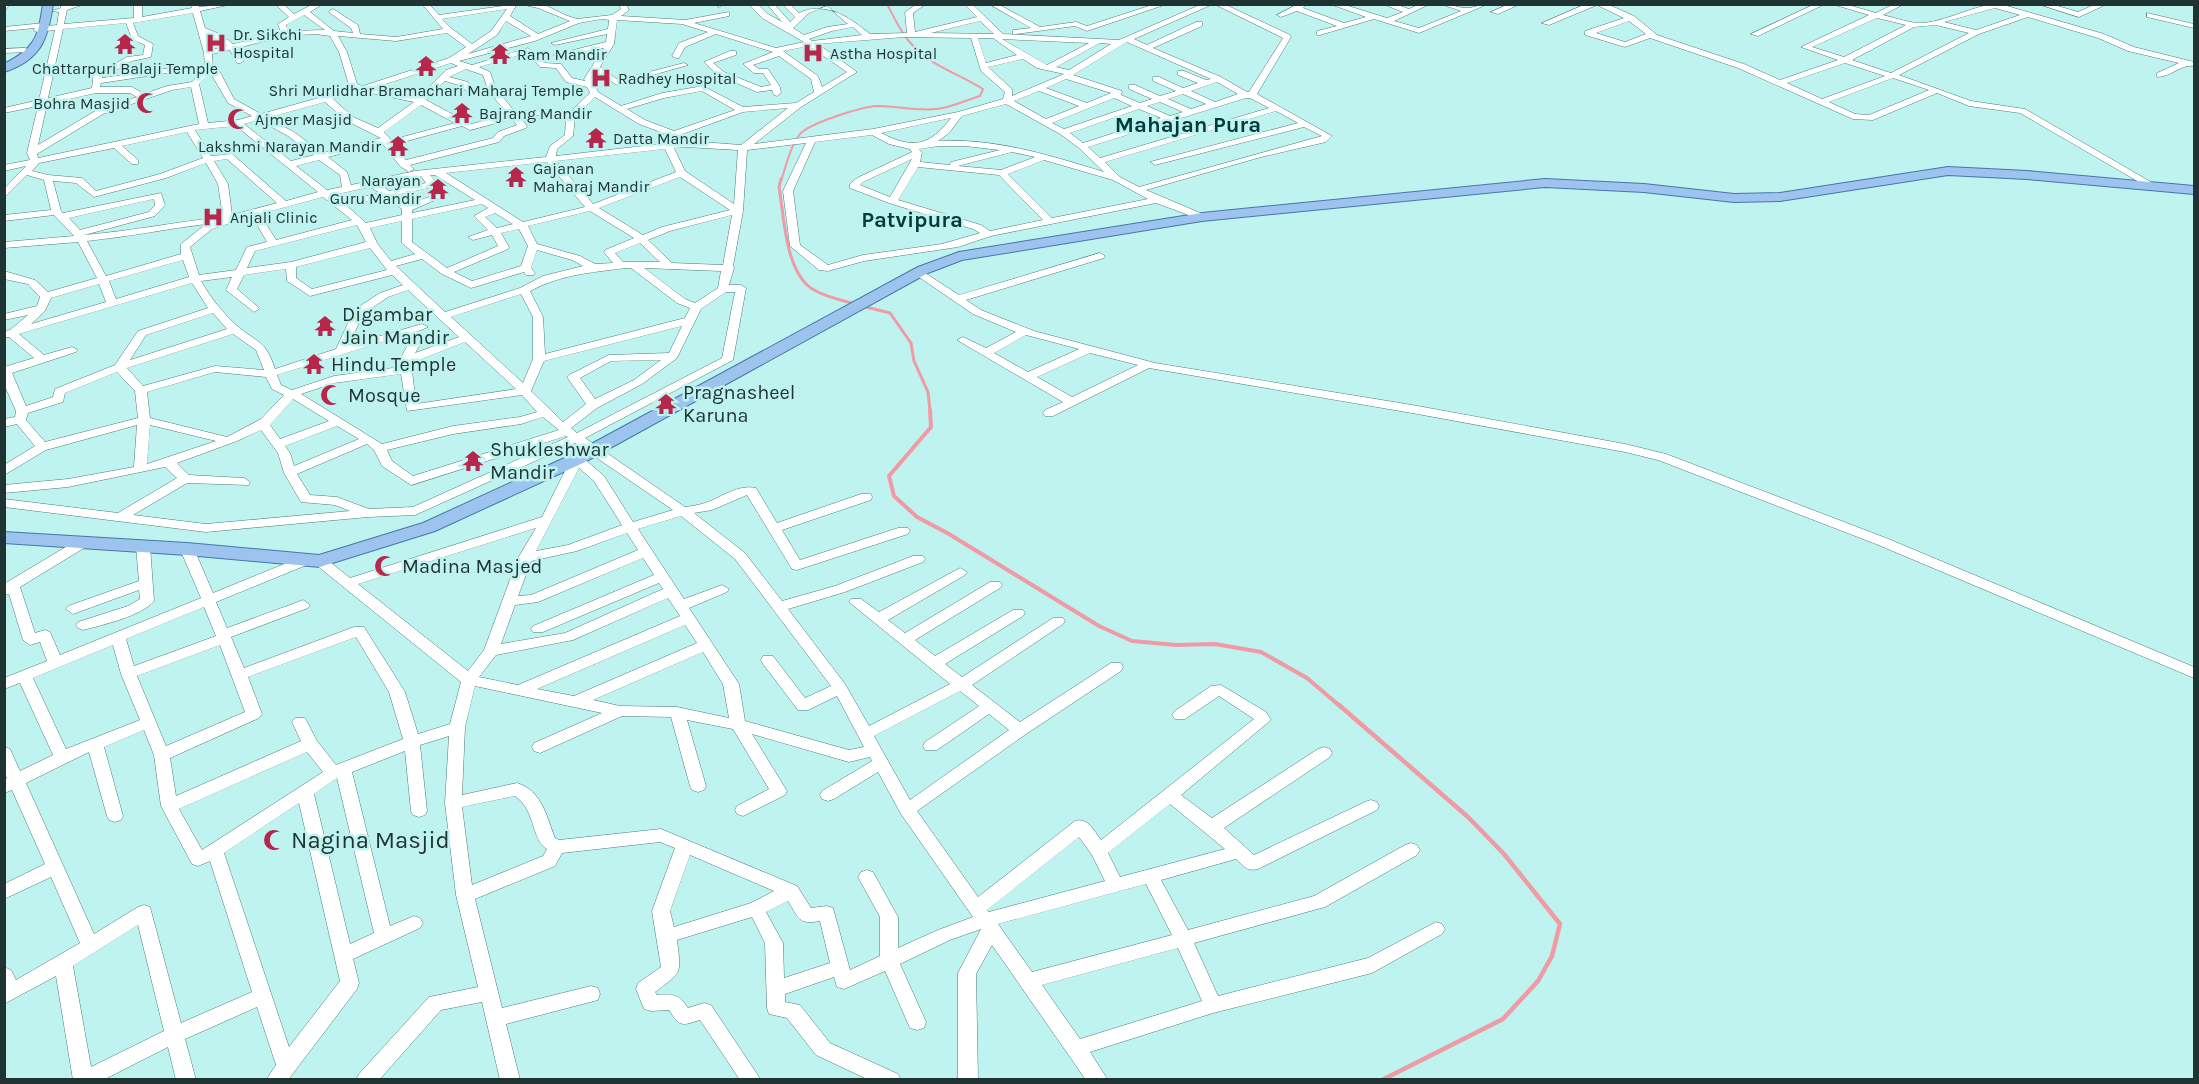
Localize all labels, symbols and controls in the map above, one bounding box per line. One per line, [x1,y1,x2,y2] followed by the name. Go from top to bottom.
[233,25,302,62] place label: Dr. Sikchi Hospital
[204,31,228,55] hospital icon: Dr. Sikchi Hospital
[113,32,137,56] temple icon: Chattarpuri Balaji Temple
[801,41,825,65] hospital icon: Astha Hospital
[488,42,512,66] temple icon: Ram Mandir
[830,44,937,63] place label: Astha Hospital
[517,45,607,64] place label: Ram Mandir
[414,54,438,78] temple icon: Shri Murlidhar Bramachari Maharaj Temple
[32,59,218,78] place label: Chattarpuri Balaji Temple
[589,66,613,90] hospital icon: Radhey Hospital
[618,69,736,88] place label: Radhey Hospital
[268,81,584,100] place label: Shri Murlidhar Bramachari Maharaj Temple
[135,91,159,115] mosque icon: Bohra Masjid
[33,94,130,113] place label: Bohra Masjid
[450,101,474,125] temple icon: Bajrang Mandir
[479,104,592,123] place label: Bajrang Mandir
[226,107,250,131] mosque icon: Ajmer Masjid
[255,110,352,129] place label: Ajmer Masjid
[1115,112,1261,138] district label: Mahajan Pura
[584,126,608,150] temple icon: Datta Mandir
[613,129,709,148] place label: Datta Mandir
[386,134,410,158] temple icon: Lakshmi Narayan Mandir
[198,137,381,156] place label: Lakshmi Narayan Mandir
[533,159,649,196] place label: Gajanan Maharaj Mandir
[504,165,528,189] temple icon: Gajanan Maharaj Mandir
[330,171,421,208] place label: Narayan Guru Mandir
[426,177,450,201] temple icon: Narayan Guru Mandir
[201,205,225,229] hospital icon: Anjali Clinic
[861,207,963,233] district label: Patvipura
[230,208,317,227] place label: Anjali Clinic
[342,303,450,349] place label: Digambar Jain Mandir
[313,314,337,338] temple icon: Digambar Jain Mandir
[302,352,326,376] temple icon: Hindu Temple
[331,353,456,376] place label: Hindu Temple
[683,381,795,427] place label: Pragnasheel Karuna
[319,383,343,407] mosque icon: Mosque
[348,384,420,407] place label: Mosque
[654,392,678,416] temple icon: Pragnasheel Karuna
[490,438,609,484] place label: Shukleshwar Mandir
[461,449,485,473] temple icon: Shukleshwar Mandir
[373,554,397,578] mosque icon: Madina Masjed
[402,555,542,578] place label: Madina Masjed
[291,826,450,854] place label: Nagina Masjid
[262,828,286,852] mosque icon: Nagina Masjid

